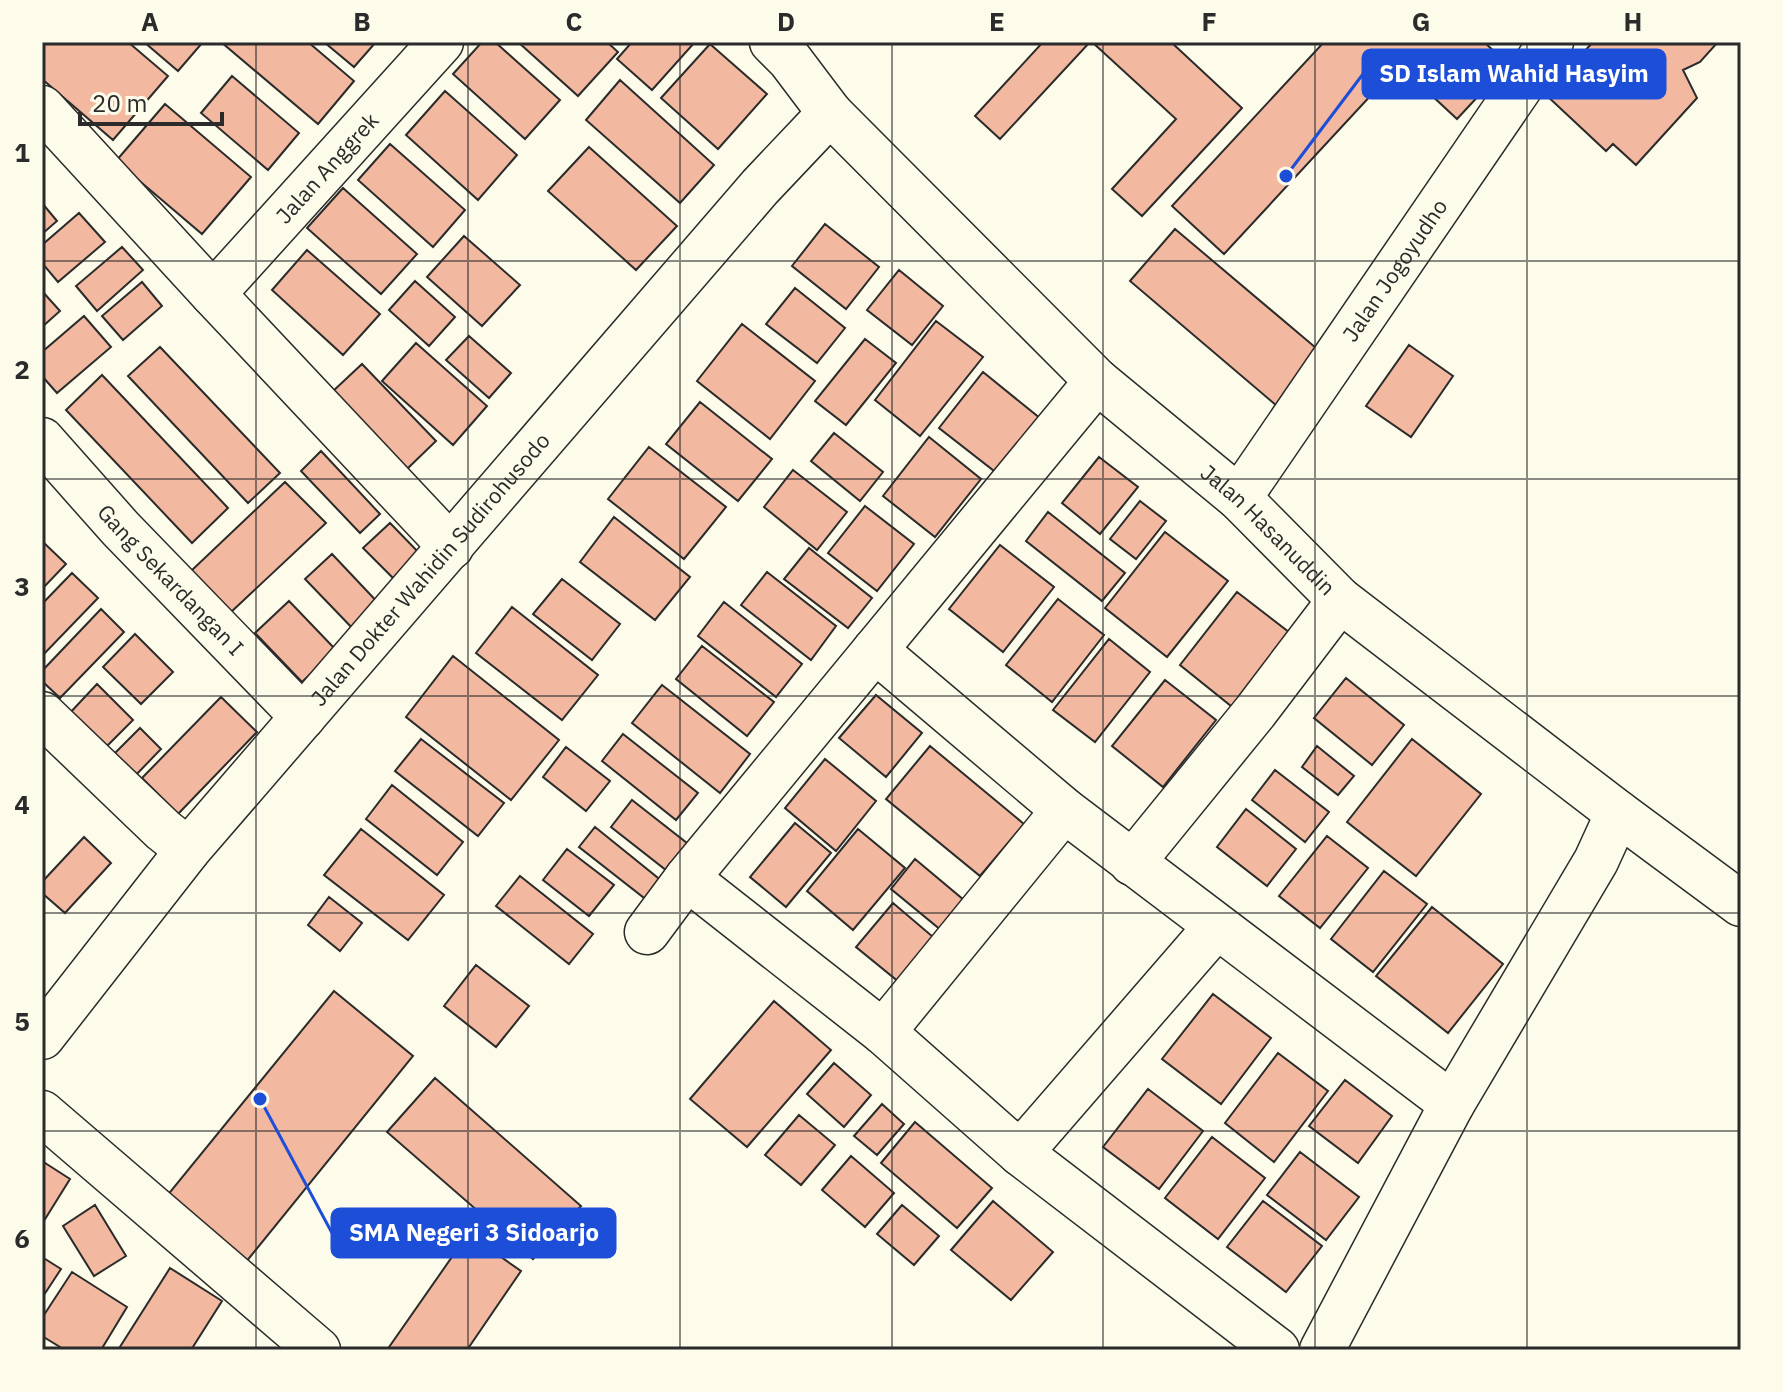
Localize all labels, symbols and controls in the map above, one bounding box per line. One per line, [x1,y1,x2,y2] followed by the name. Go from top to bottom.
[141,4,159,38] text: A
[353,4,371,38] text: B
[566,4,583,38] text: C
[777,4,795,38] text: D
[989,4,1005,38] text: E
[1201,4,1217,38] text: F
[1412,4,1430,38] text: G
[1624,4,1642,38] text: H
[1363,50,1665,98] callout: SD Islam Wahid Hasyim
[1379,57,1649,89] text: SD Islam Wahid Hasyim
[80,76,222,126] scale bar
[92,87,147,119] text: 20 m
[269,106,385,229] street label: Jalan Anggrek
[14,135,30,169] text: 1
[1335,193,1453,347] street label: Jalan Jogoyudho
[14,352,30,386] text: 2
[304,426,556,712] street label: Jalan Dokter Wahidin Sudirohusodo
[1195,458,1342,601] street label: Jalan Hasanuddin
[91,498,250,661] street label: Gang Sekardangan I
[14,569,30,603] text: 3
[14,787,30,821] text: 4
[14,1004,30,1038] text: 5
[332,1209,615,1257] callout: SMA Negeri 3 Sidoarjo
[349,1216,599,1248] text: SMA Negeri 3 Sidoarjo
[14,1221,30,1255] text: 6

